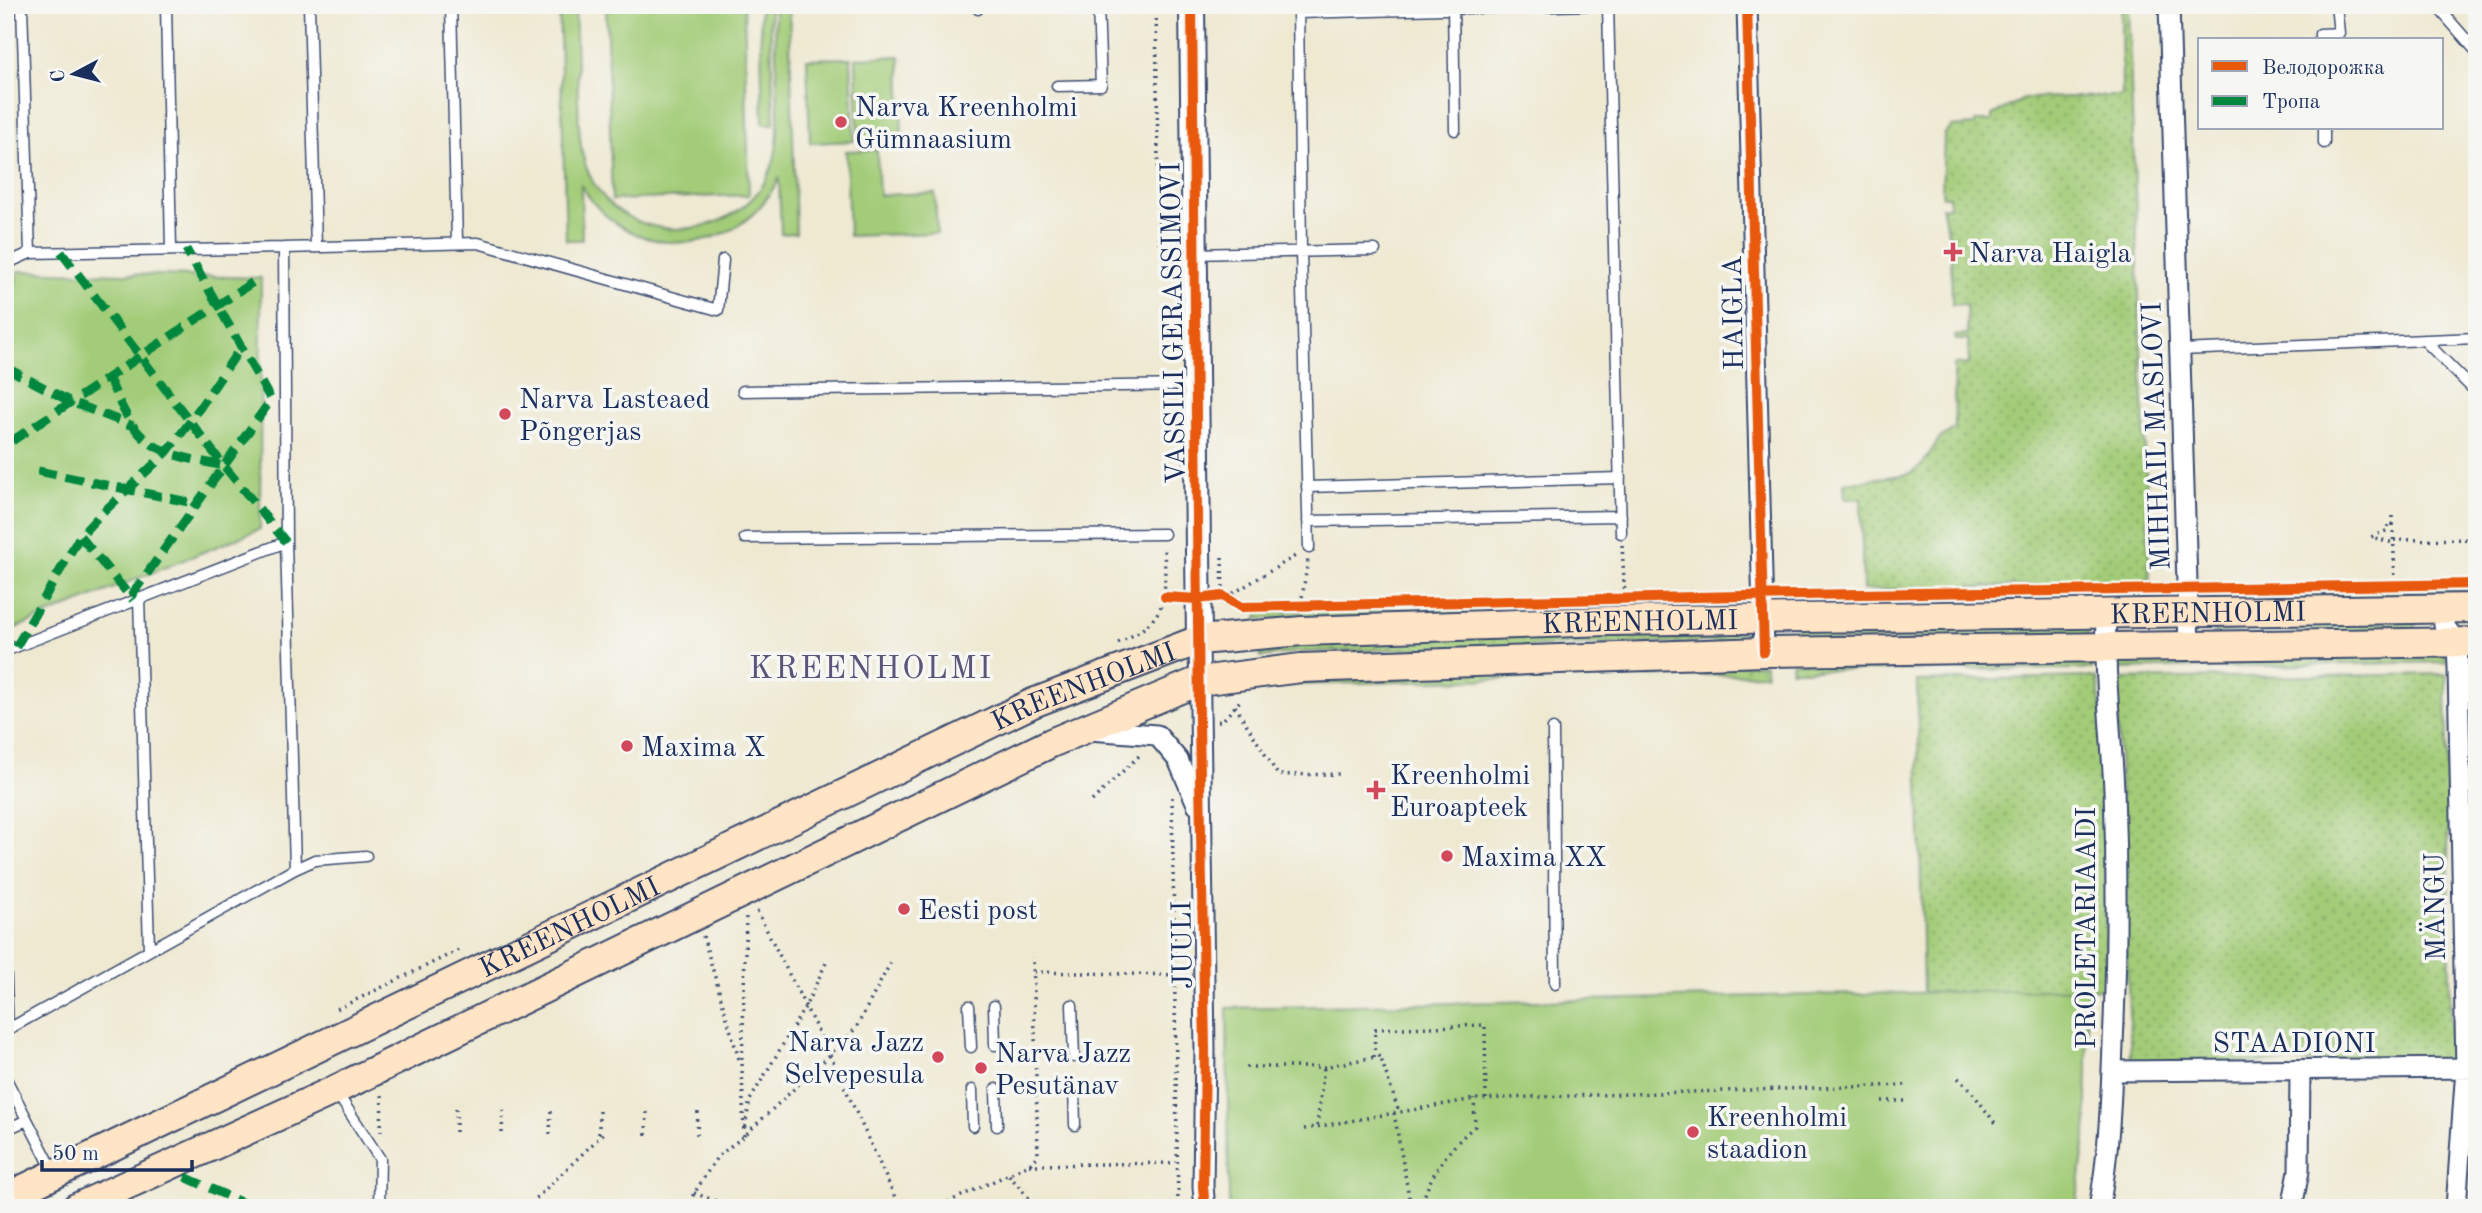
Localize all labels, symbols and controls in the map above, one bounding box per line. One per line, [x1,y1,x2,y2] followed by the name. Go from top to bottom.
[38,38,108,108] north arrow
[2198,38,2444,130] legend
[2262,58,2385,79] text: Велодорожка
[49,68,70,83] text: С
[2262,92,2320,113] text: Тропа
[855,95,1078,155] place label: Narva Kreenholmi Gümnaasium
[833,114,849,130] marker: Narva Kreenholmi Gümnaasium
[1158,161,1192,484] street label: VASSILI GERASSIMOVI
[1969,241,2132,269] place label: Narva Haigla
[1943,242,1963,262] marker: Narva Haigla
[1720,255,1750,371] street label: HAIGLA
[2139,301,2177,571] street label: MIHHAIL MASLOVI
[519,387,710,447] place label: Narva Lasteaed Põngerjas
[497,406,513,422] marker: Narva Lasteaed Põngerjas
[2109,600,2306,631] street label: KREENHOLMI
[1541,608,1738,640] street label: KREENHOLMI
[988,639,1180,738] street label: KREENHOLMI
[749,654,993,686] district label: KREENHOLMI
[641,735,765,763] place label: Maxima X
[619,738,635,754] marker: Maxima X
[1390,763,1530,823] place label: Kreenholmi Euroapteek
[1368,782,1384,798] marker: Kreenholmi Euroapteek
[2074,807,2102,1049] street label: PROLETARIAADI
[1461,845,1606,873] place label: Maxima XX
[1439,848,1455,864] marker: Maxima XX
[2418,852,2452,961] street label: MÄNGU
[476,874,665,984] street label: KREENHOLMI
[918,898,1038,926] place label: Eesti post
[1169,900,1199,989] street label: JUULI
[896,901,912,917] marker: Eesti post
[784,1030,924,1090] place label: Narva Jazz Selvepesula
[2213,1031,2375,1059] street label: STAADIONI
[995,1041,1131,1101] place label: Narva Jazz Pesutänav
[930,1049,946,1065] marker: Narva Jazz Selvepesula
[973,1060,989,1076] marker: Narva Jazz Pesutänav
[1707,1105,1847,1165] place label: Kreenholmi staadion
[1685,1124,1701,1140] marker: Kreenholmi staadion
[42,1129,192,1173] scale bar
[52,1144,99,1165] text: 50 m

